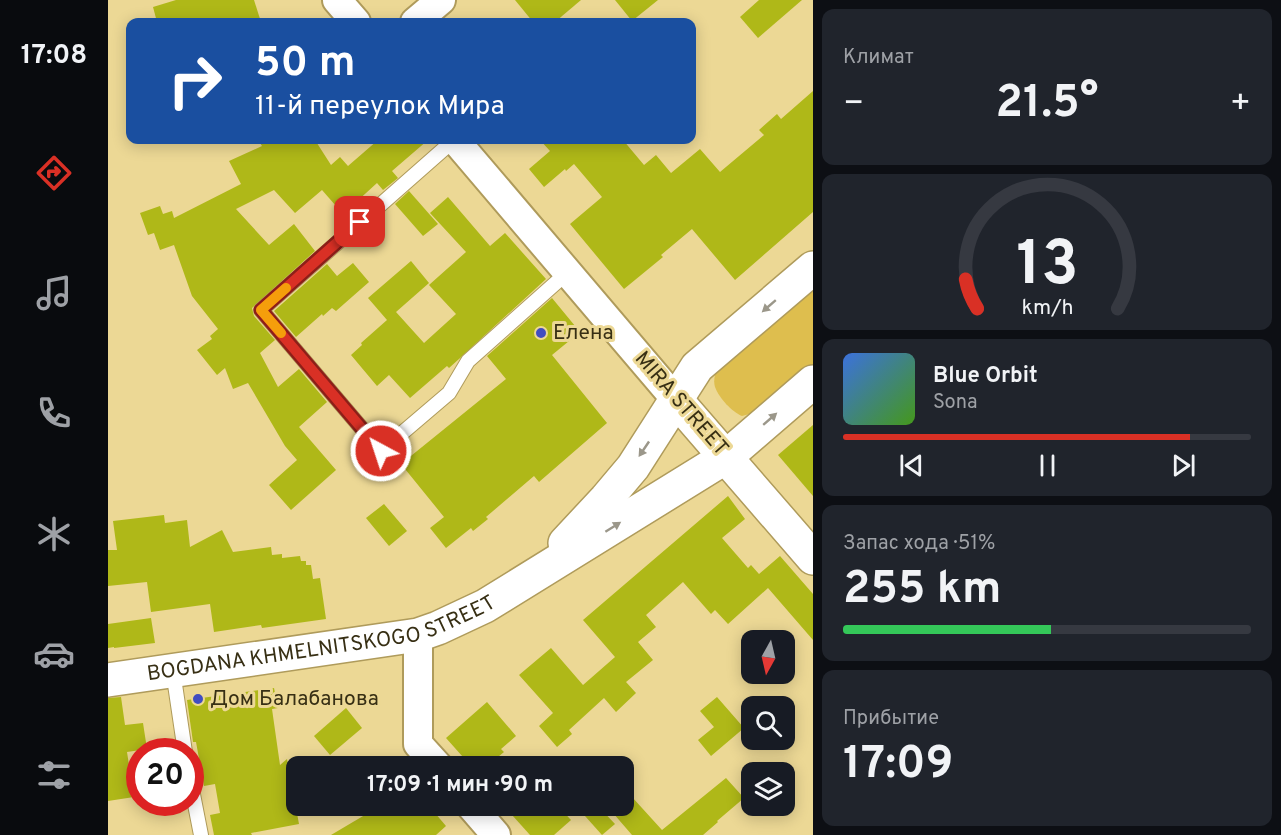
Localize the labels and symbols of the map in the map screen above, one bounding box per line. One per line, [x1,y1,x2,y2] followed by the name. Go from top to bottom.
[334,196,385,247] pin
[762,299,777,312] one-way arrow
[553,320,614,347] place label: Елена
[534,326,548,340] marker: Елена
[628,346,734,462] street label: MIRA STREET
[762,412,777,426] one-way arrow
[349,419,413,483] position arrow
[639,441,650,457] one-way arrow
[605,522,621,533] one-way arrow
[145,589,501,688] street label: BOGDANA KHMELNITSKOGO STREET
[741,630,795,684] north arrow
[210,686,379,713] place label: Дом Балабанова
[191,692,205,706] marker: Дом Балабанова
[126,738,204,816] speed limit sign: 20

